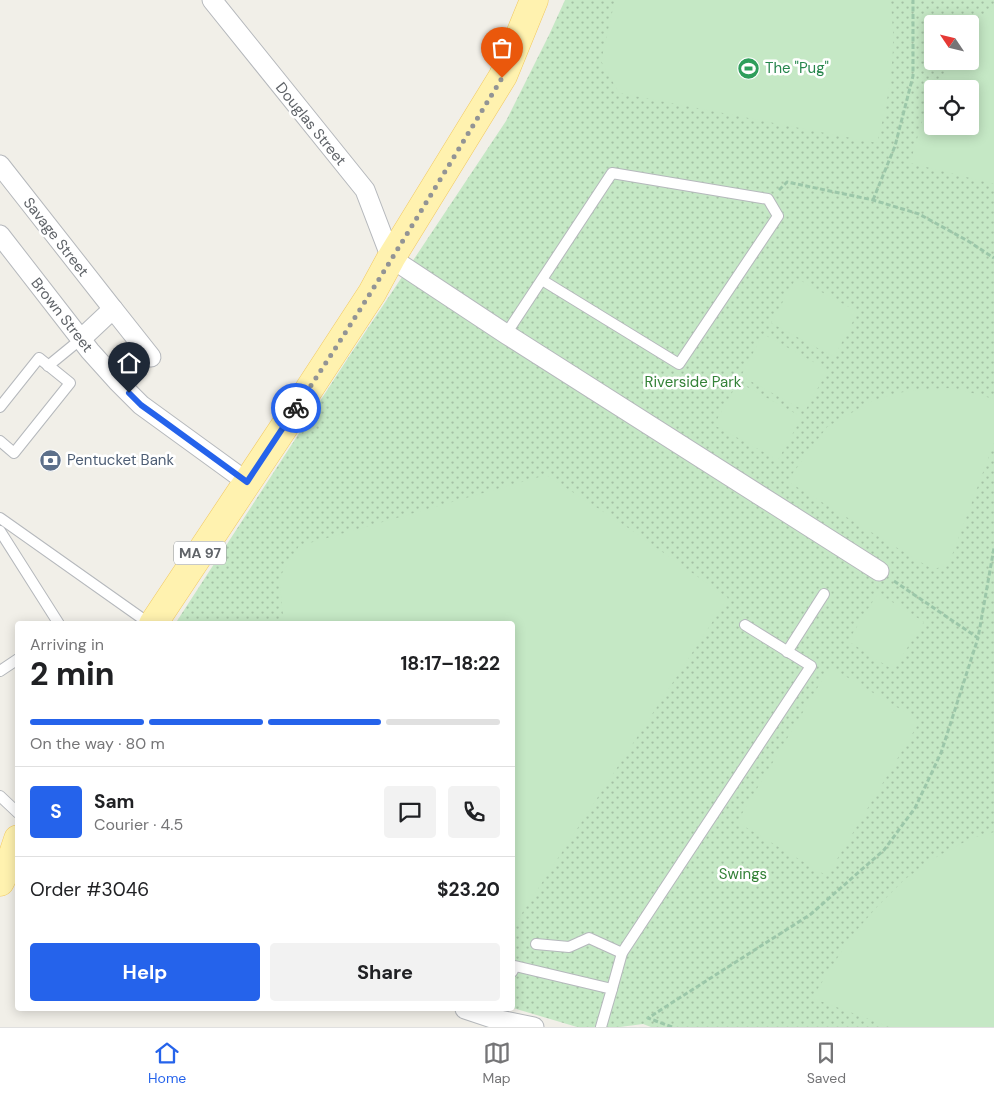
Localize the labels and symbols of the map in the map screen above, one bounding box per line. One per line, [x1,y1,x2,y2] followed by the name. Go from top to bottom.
[924,15,979,70] north arrow
[481,27,523,78] pin
[737,56,761,80] sports icon: The "Pug"
[765,58,829,78] place label: The "Pug"
[271,78,351,170] street label: Douglas Street
[19,193,93,281] street label: Savage Street
[27,274,97,357] street label: Brown Street
[108,342,150,393] pin
[645,372,742,392] park label: Riverside Park
[271,383,321,433] courier
[39,448,63,472] bank icon: Pentucket Bank
[67,450,174,470] place label: Pentucket Bank
[174,542,226,564] road number: MA 97
[719,864,767,884] park label: Swings

